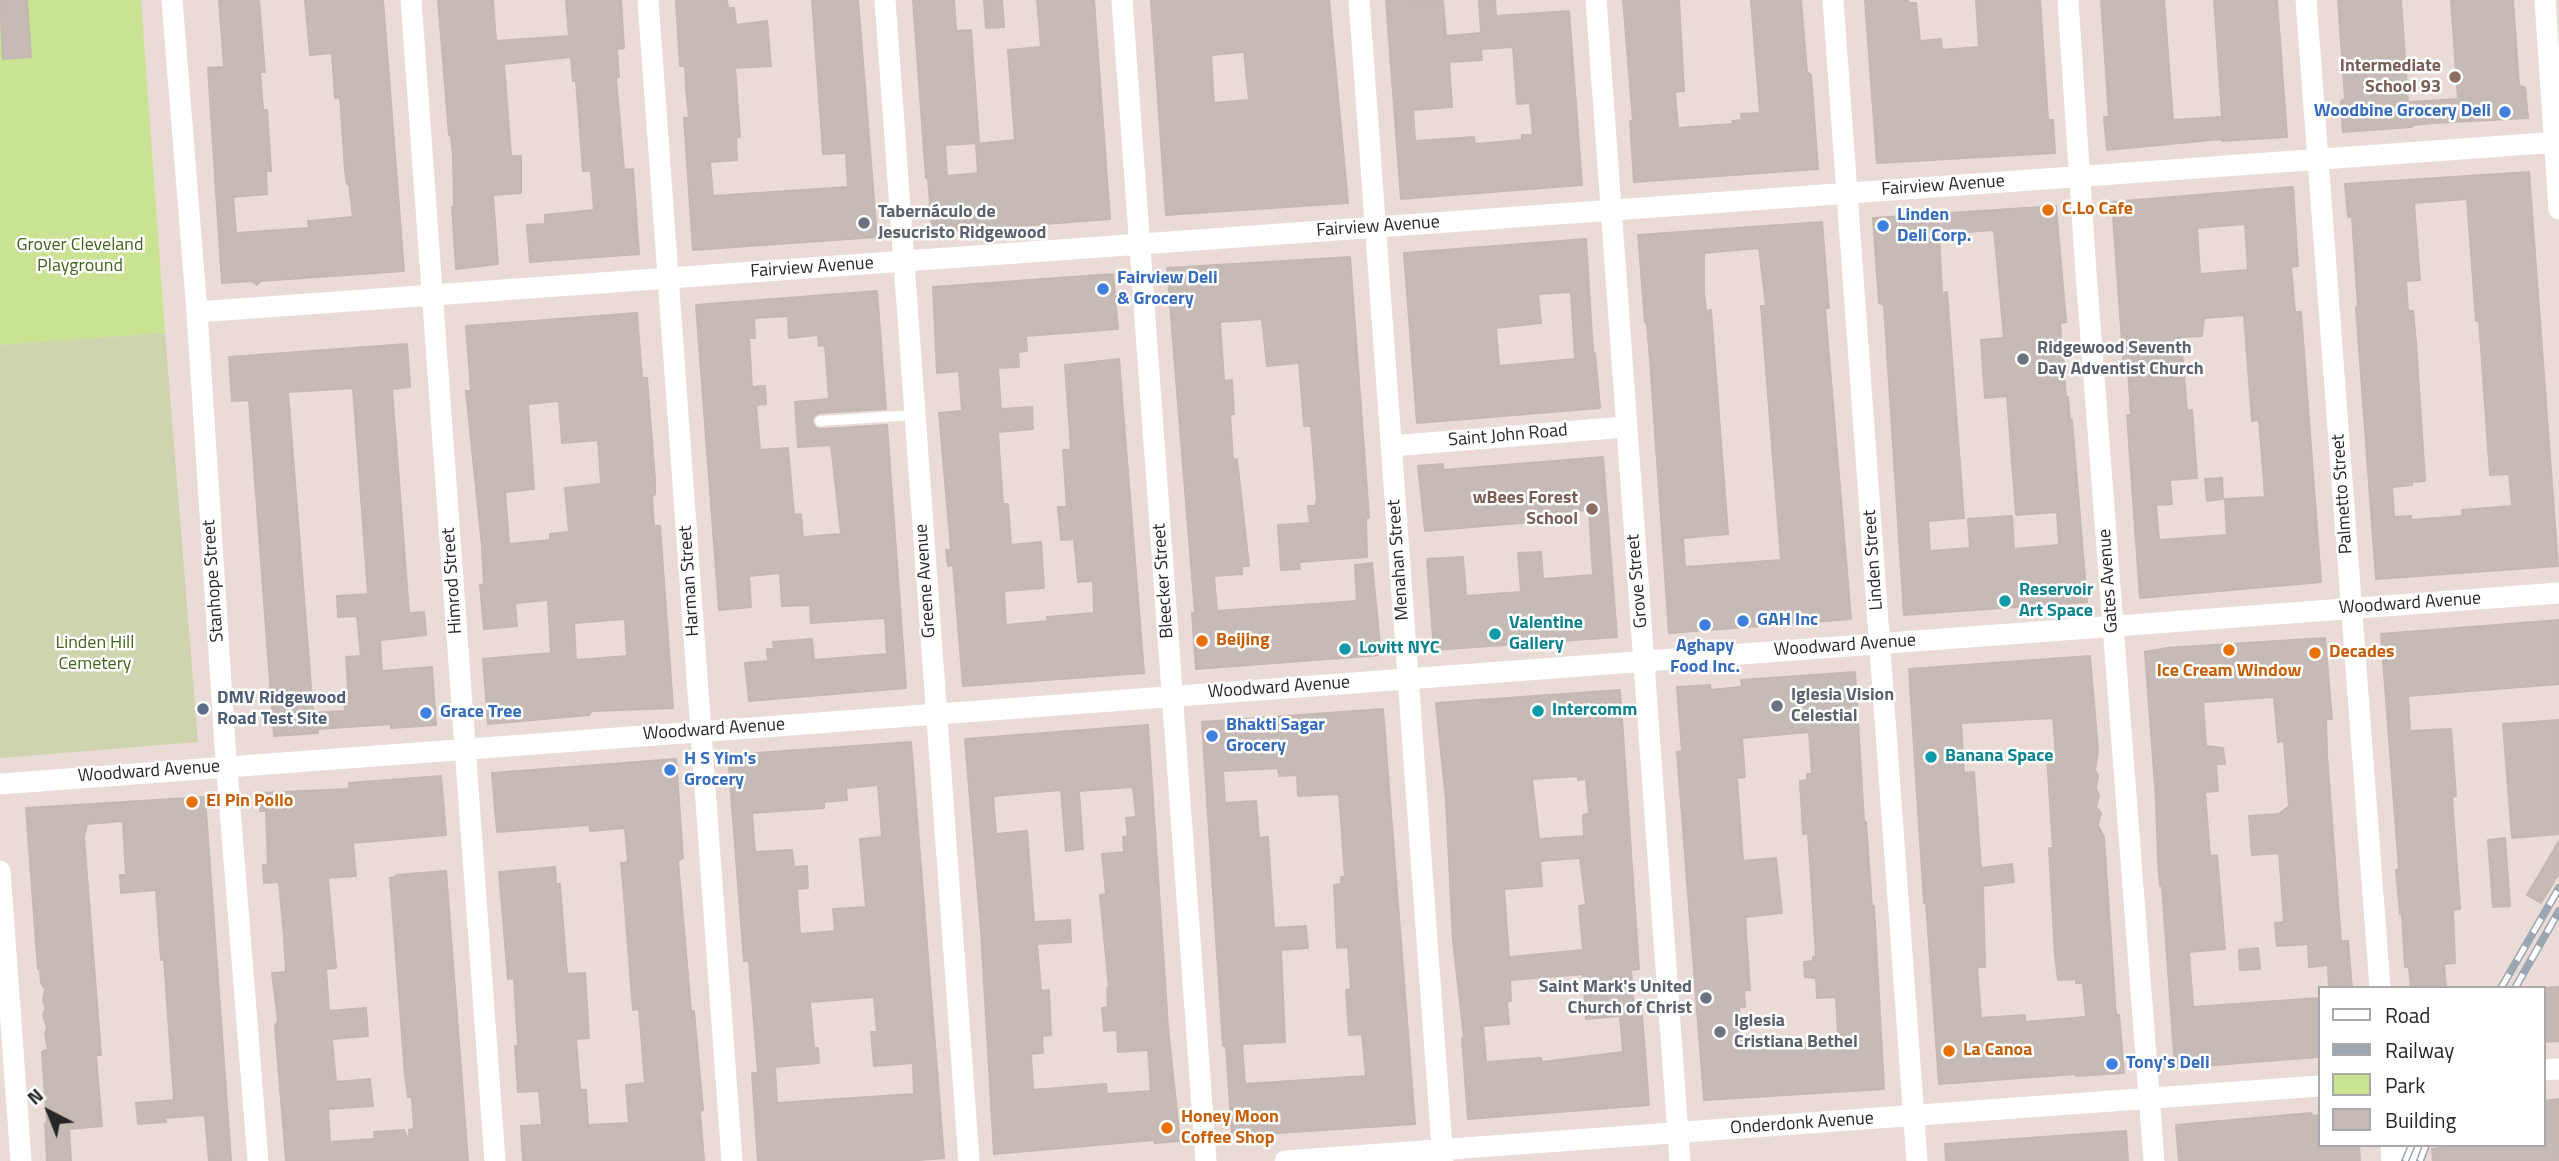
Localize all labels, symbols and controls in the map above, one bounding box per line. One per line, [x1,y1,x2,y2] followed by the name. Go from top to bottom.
[2340,56,2441,98] place label: Intermediate School 93
[2447,69,2463,85] marker: Intermediate School 93
[2314,101,2491,123] place label: Woodbine Grocery Deli
[2497,104,2513,120] marker: Woodbine Grocery Deli
[1881,171,2005,201] street label: Fairview Avenue
[2062,199,2133,221] place label: C.Lo Cafe
[878,202,1046,244] place label: Tabernáculo de Jesucristo Ridgewood
[2040,202,2056,218] marker: C.Lo Cafe
[1897,205,1971,248] place label: Linden Deli Corp.
[1316,212,1440,242] street label: Fairview Avenue
[856,215,872,231] marker: Tabernáculo de Jesucristo Ridgewood
[1875,218,1891,234] marker: Linden Deli Corp.
[16,235,144,278] park label: Grover Cleveland Playground
[750,253,874,283] street label: Fairview Avenue
[1117,268,1218,310] place label: Fairview Deli & Grocery
[1095,281,1111,297] marker: Fairview Deli & Grocery
[2037,338,2204,380] place label: Ridgewood Seventh Day Adventist Church
[2015,351,2031,367] marker: Ridgewood Seventh Day Adventist Church
[1448,420,1568,452] street label: Saint John Road
[2328,433,2358,555] street label: Palmetto Street
[1473,488,1578,530] place label: wBees Forest School
[1384,499,1414,621] street label: Menahan Street
[1584,501,1600,517] marker: wBees Forest School
[1860,509,1888,611] street label: Linden Street
[199,519,229,643] street label: Stanhope Street
[911,523,941,639] street label: Greene Avenue
[1149,523,1179,639] street label: Bleecker Street
[675,525,705,637] street label: Harman Street
[439,527,467,635] street label: Himrod Street
[2095,528,2123,634] street label: Gates Avenue
[1623,533,1653,629] street label: Grove Street
[2019,580,2093,622] place label: Reservoir Art Space
[2338,588,2482,620] street label: Woodward Avenue
[1997,593,2013,609] marker: Reservoir Art Space
[1757,610,1818,632] place label: GAH Inc
[1509,613,1583,656] place label: Valentine Gallery
[1735,613,1751,629] marker: GAH Inc
[1697,617,1713,633] marker: Aghapy Food Inc.
[1487,626,1503,642] marker: Valentine Gallery
[1216,630,1270,652] place label: Beijing
[1773,630,1917,662] street label: Woodward Avenue
[56,633,134,676] park label: Linden Hill Cemetery
[1194,633,1210,649] marker: Beijing
[1670,636,1740,678] place label: Aghapy Food Inc.
[1359,638,1439,660] place label: Lovitt NYC
[1337,641,1353,657] marker: Lovitt NYC
[2221,642,2237,658] marker: Ice Cream Window
[2329,642,2394,664] place label: Decades
[2307,645,2323,661] marker: Decades
[2157,661,2301,683] place label: Ice Cream Window
[1207,672,1351,704] street label: Woodward Avenue
[1791,685,1894,728] place label: Iglesia Vision Celestial
[217,688,346,730] place label: DMV Ridgewood Road Test Site
[1769,698,1785,714] marker: Iglesia Vision Celestial
[1552,700,1637,722] place label: Intercomm
[195,701,211,717] marker: DMV Ridgewood Road Test Site
[440,702,522,724] place label: Grace Tree
[1530,703,1546,719] marker: Intercomm
[418,705,434,721] marker: Grace Tree
[642,714,786,746] street label: Woodward Avenue
[1226,715,1325,758] place label: Bhakti Sagar Grocery
[1204,728,1220,744] marker: Bhakti Sagar Grocery
[1945,746,2053,768] place label: Banana Space
[684,749,756,792] place label: H S Yim's Grocery
[1923,749,1939,765] marker: Banana Space
[77,756,221,788] street label: Woodward Avenue
[662,762,678,778] marker: H S Yim's Grocery
[206,791,293,813] place label: El Pin Pollo
[184,794,200,810] marker: El Pin Pollo
[1539,977,1692,1020] place label: Saint Mark's United Church of Christ
[2318,986,2545,1147] legend
[1698,990,1714,1006] marker: Saint Mark's United Church of Christ
[2385,999,2430,1031] text: Road
[1734,1011,1858,1054] place label: Iglesia Cristiana Bethel
[1712,1024,1728,1040] marker: Iglesia Cristiana Bethel
[2385,1034,2454,1066] text: Railway
[1963,1040,2032,1062] place label: La Canoa
[1941,1043,1957,1059] marker: La Canoa
[2126,1053,2210,1075] place label: Tony's Deli
[2104,1056,2120,1072] marker: Tony's Deli
[2385,1069,2425,1101] text: Park
[14,1077,84,1147] north arrow
[20,1081,49,1111] text: N
[2385,1104,2456,1136] text: Building
[1181,1107,1279,1150] place label: Honey Moon Coffee Shop
[1730,1108,1874,1140] street label: Onderdonk Avenue
[1159,1120,1175,1136] marker: Honey Moon Coffee Shop

